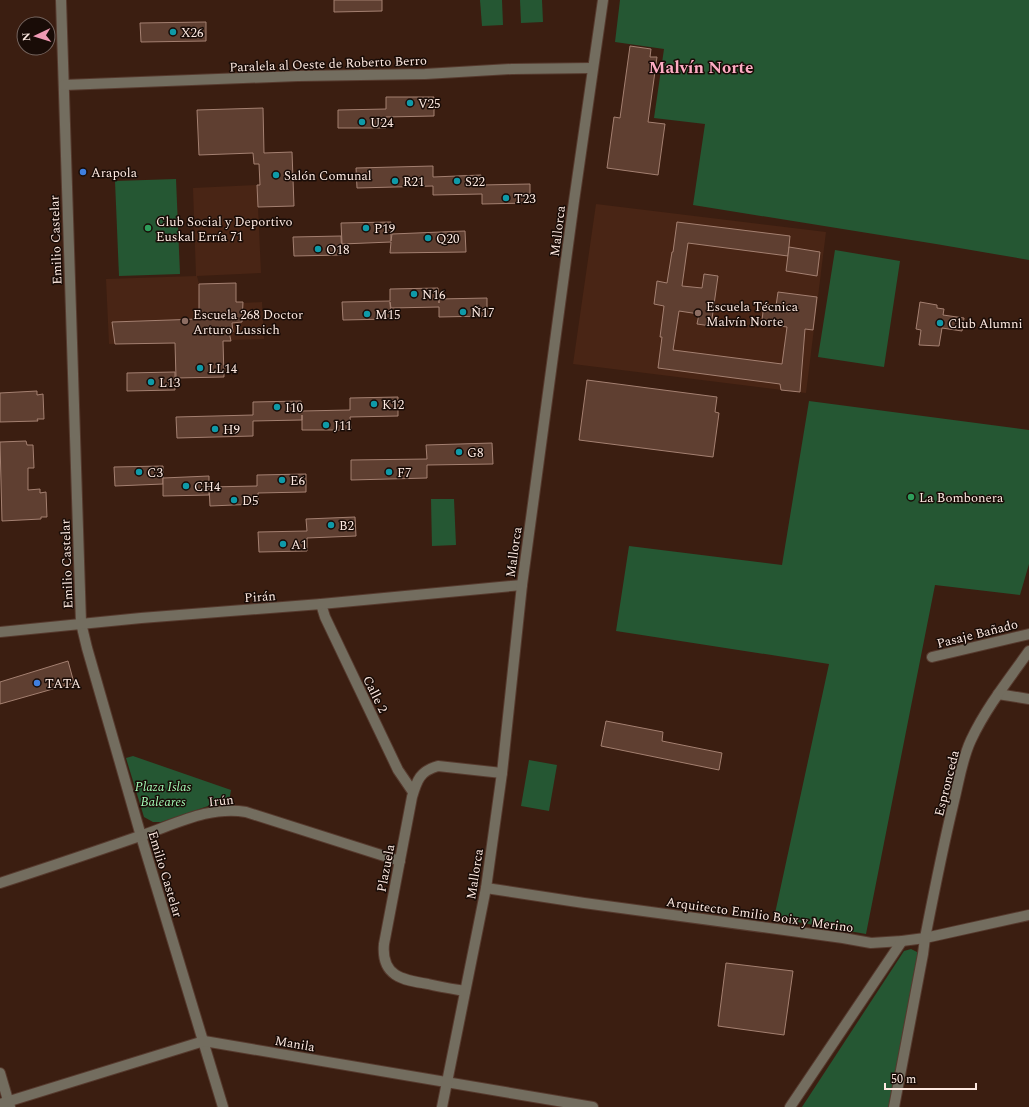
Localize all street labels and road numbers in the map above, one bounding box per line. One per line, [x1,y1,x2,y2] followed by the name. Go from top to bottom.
[229,51,427,77] street label: Paralela al Oeste de Roberto Berro
[44,195,68,285] street label: Emilio Castelar
[545,204,571,258] street label: Mallorca
[55,519,79,609] street label: Emilio Castelar
[501,525,528,579] street label: Mallorca
[244,586,277,608] street label: Pirán
[935,614,1020,654] street label: Pasaje Bañado
[357,672,393,717] street label: Calle 2
[929,748,965,818] street label: Espronceda
[208,790,235,812] street label: Irún
[142,829,188,920] street label: Emilio Castelar
[372,842,401,894] street label: Plazuela
[461,847,489,901] street label: Mallorca
[665,892,855,938] street label: Arquitecto Emilio Boix y Merino
[273,1031,317,1057] street label: Manila

